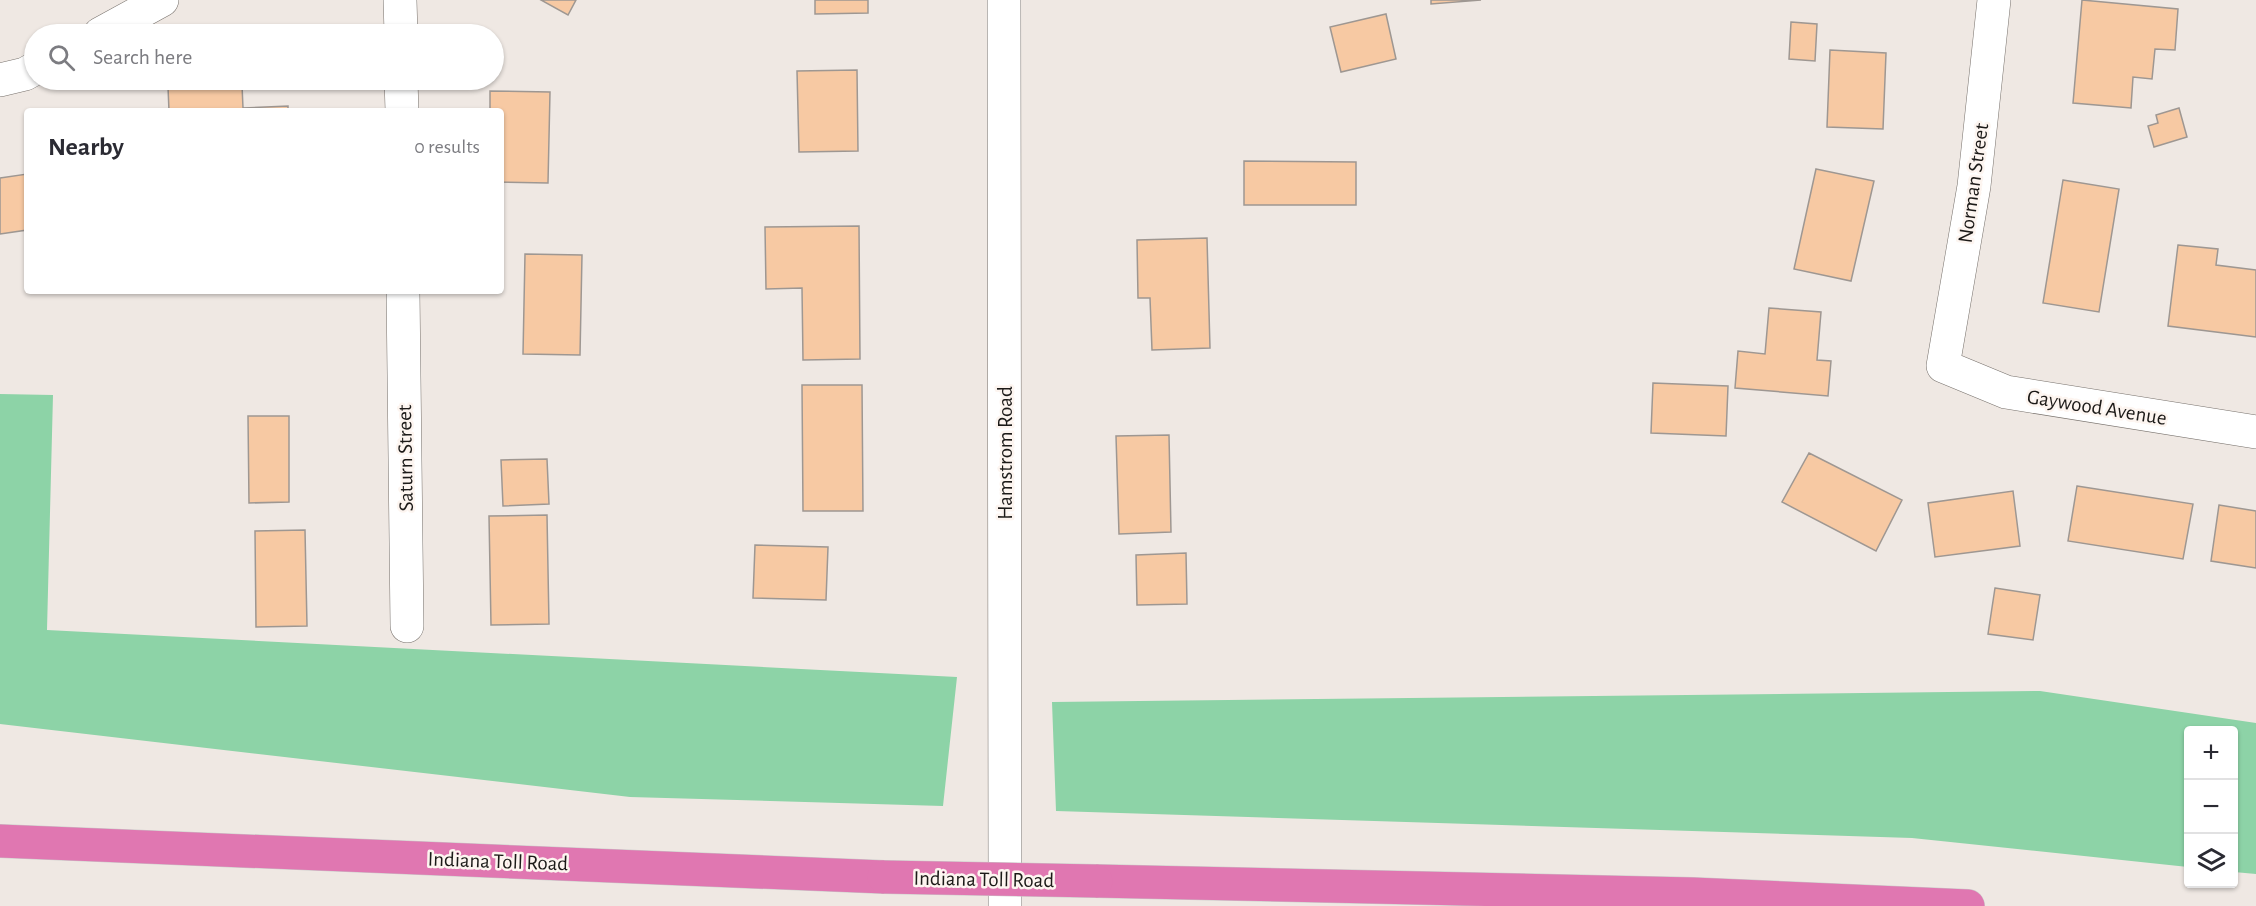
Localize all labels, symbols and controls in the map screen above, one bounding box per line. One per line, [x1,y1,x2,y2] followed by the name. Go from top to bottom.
[24,24,504,90] search box
[45,41,78,74] icon: search
[93,46,192,68] text: Search here
[1955,121,1992,244] street label: Norman Street
[48,134,124,160] text: Nearby
[414,137,480,157] text: 0 results
[995,386,1016,520] street label: Hamstrom Road
[2026,386,2168,429] street label: Gaywood Avenue
[394,404,417,512] street label: Saturn Street
[2184,726,2238,888] map controls
[2184,726,2238,780] button: +
[2184,780,2238,834] button: −
[2184,834,2238,888] button: layers
[427,849,569,874] street label: Indiana Toll Road
[914,868,1055,891] street label: Indiana Toll Road

